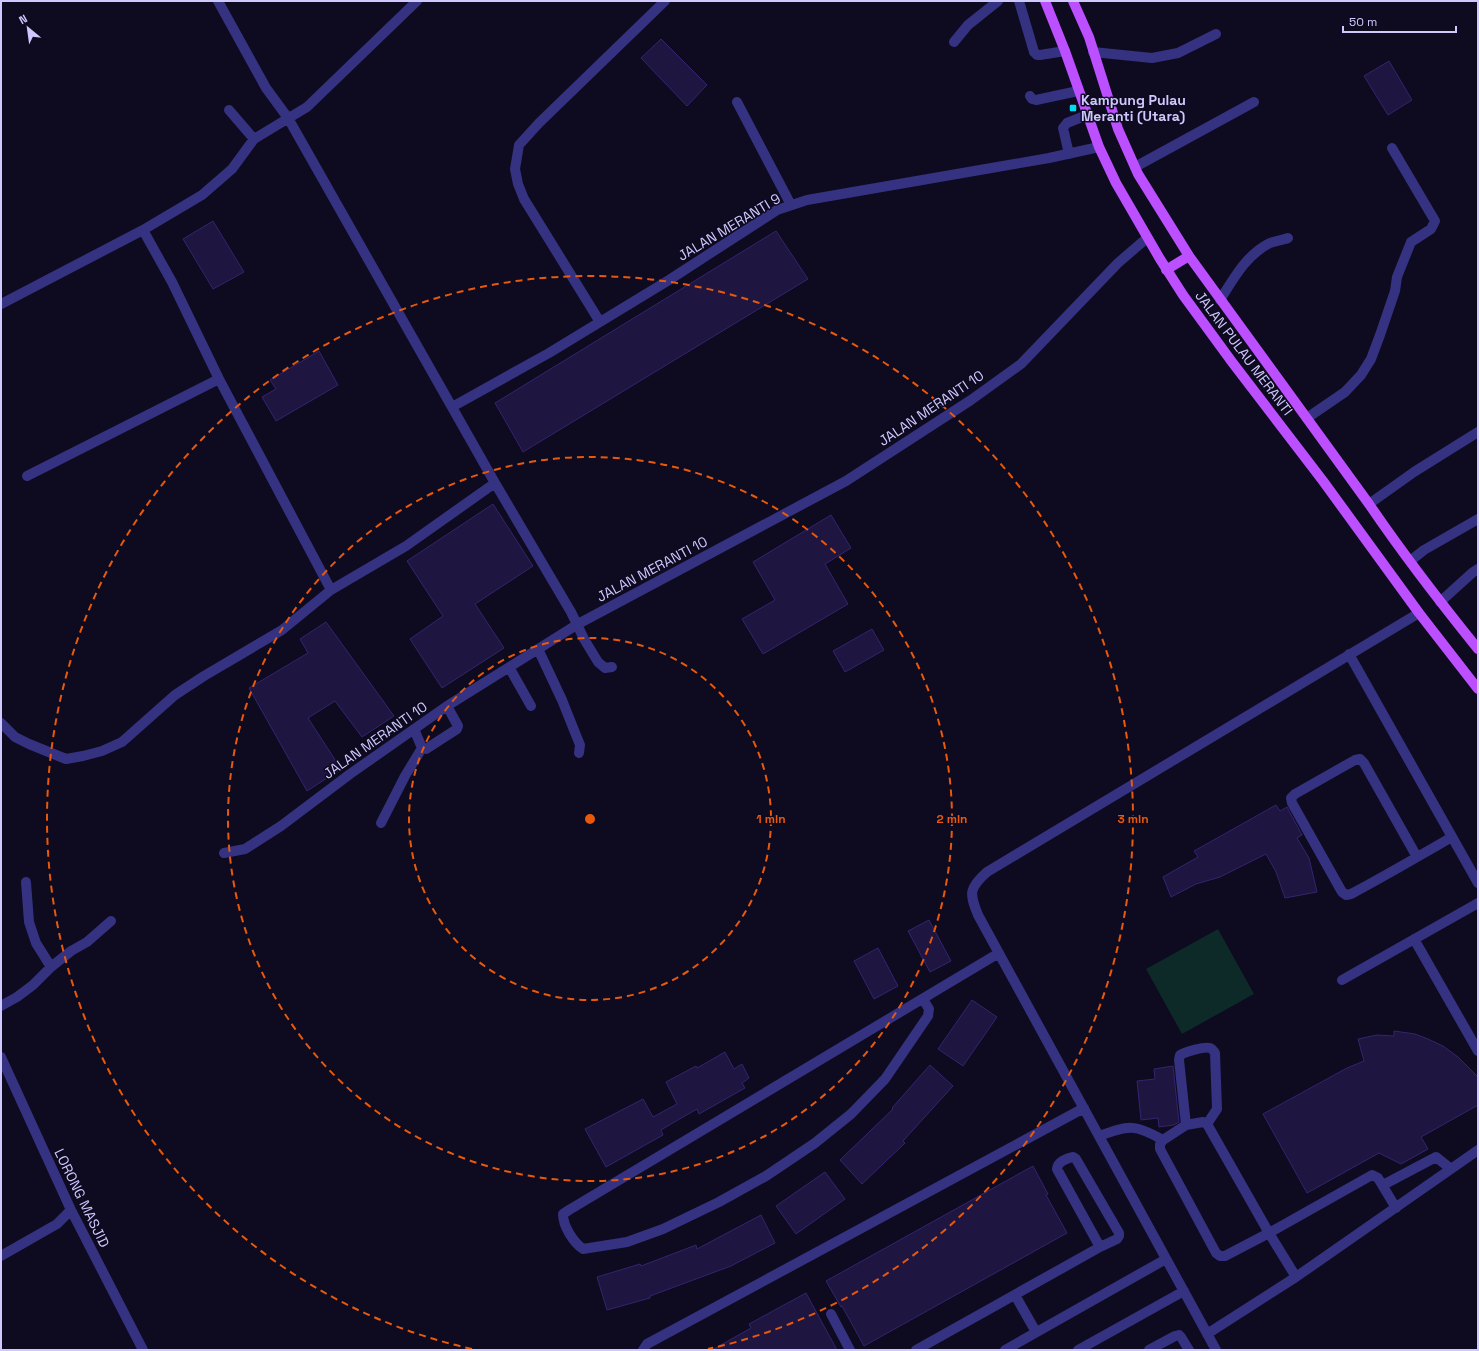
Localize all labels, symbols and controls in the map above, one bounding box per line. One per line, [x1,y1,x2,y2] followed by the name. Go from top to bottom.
[8,8,48,48] north arrow
[1343,8,1456,34] scale bar
[17,11,30,27] text: N
[1349,14,1377,30] text: 50 m
[1081,91,1186,125] place label: Kampung Pulau Meranti (Utara)
[1068,103,1078,113] marker: Kampung Pulau Meranti (Utara)
[674,189,784,265] street label: JALAN MERANTI 9
[1191,287,1297,419] street label: JALAN PULAU MERANTI
[875,366,987,450] street label: JALAN MERANTI 10
[593,532,711,606] street label: JALAN MERANTI 10
[319,697,431,783] street label: JALAN MERANTI 10
[756,811,786,827] text: 1 min
[936,811,968,827] text: 2 min
[1117,811,1149,827] text: 3 min
[583,812,597,826] centre of rings
[50,1146,114,1250] street label: LORONG MASJID

